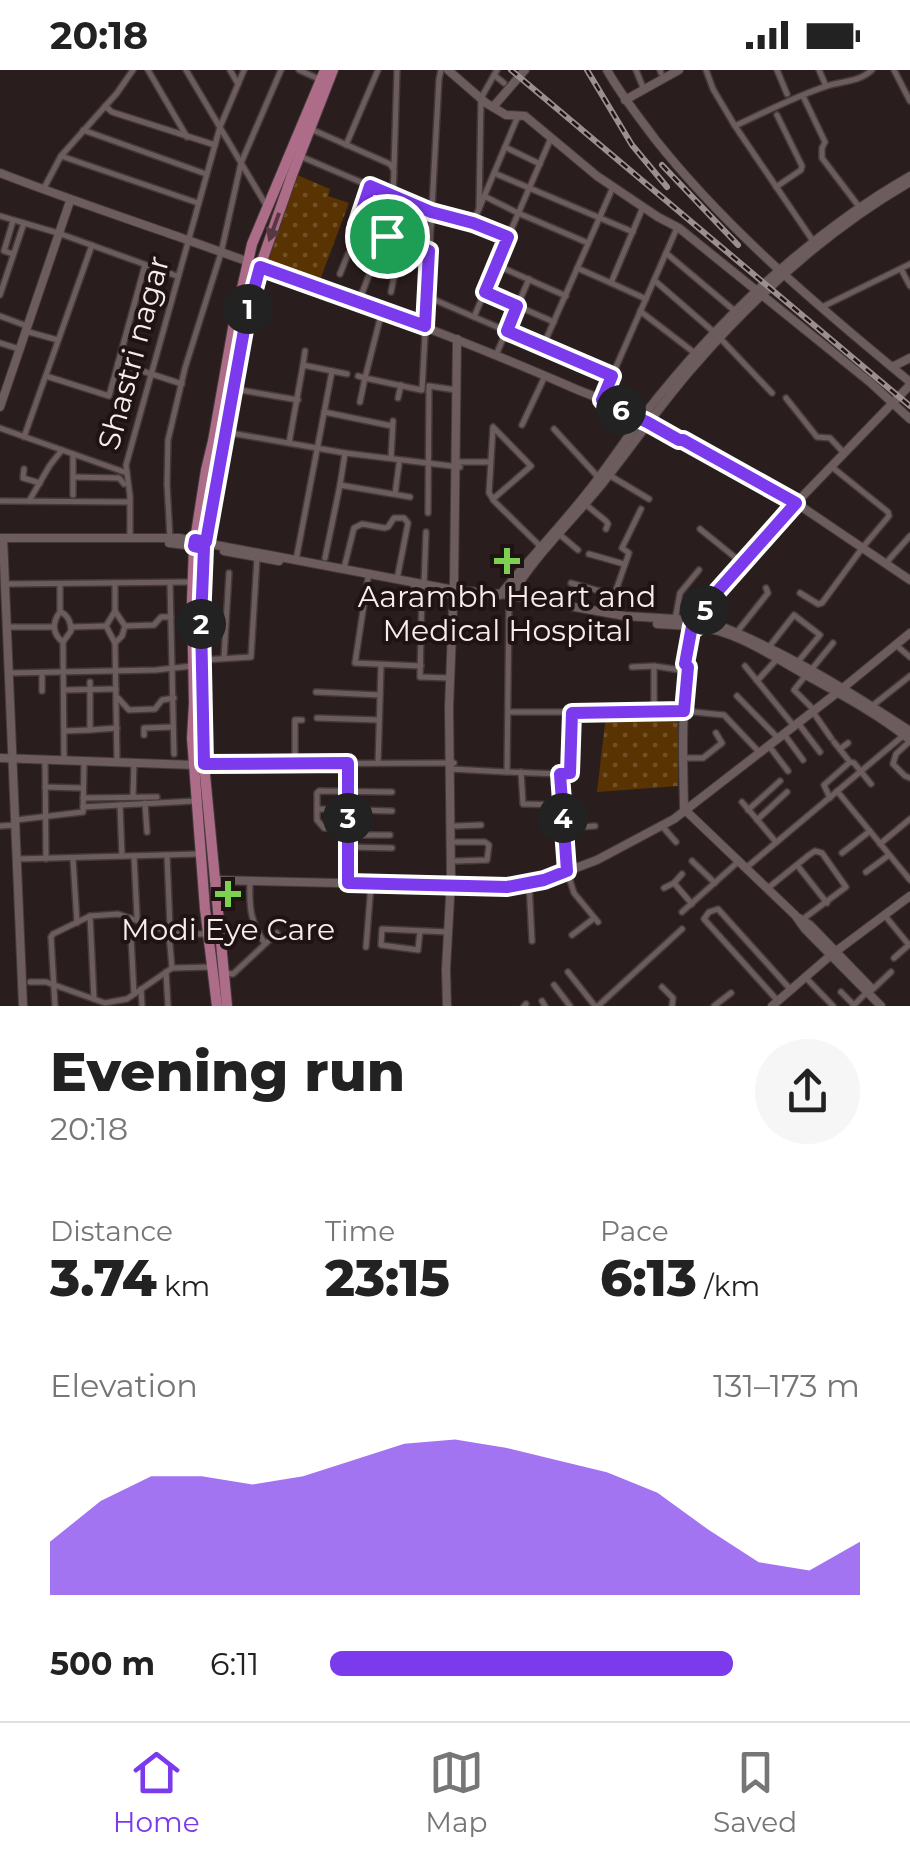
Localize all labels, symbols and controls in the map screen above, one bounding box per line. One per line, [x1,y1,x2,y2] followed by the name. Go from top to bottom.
[50,12,148,59] text: 20:18
[345,194,430,279] pin
[360,209,415,264] icon: arrive
[266,212,281,242] one-way arrow
[90,252,177,454] street label: Shastri nagar
[223,284,273,334] pin: 1
[243,292,253,326] text: 1
[596,385,646,435] pin: 6
[612,393,630,427] text: 6
[494,548,520,574] marker: Aarambh Heart and Medical Hospital
[358,578,656,649] place label: Aarambh Heart and Medical Hospital
[680,585,730,635] pin: 5
[697,593,713,627] text: 5
[176,599,226,649] pin: 2
[193,607,209,641] text: 2
[323,793,373,843] pin: 3
[538,793,588,843] pin: 4
[340,801,356,835] text: 3
[553,801,573,835] text: 4
[215,881,241,907] marker: Modi Eye Care
[121,911,335,948] place label: Modi Eye Care
[50,1038,405,1105] text: Evening run
[755,1039,860,1144] button: share
[50,1109,128,1148] text: 20:18
[50,1214,173,1248] text: Distance
[325,1214,395,1248] text: Time
[600,1214,669,1248] text: Pace
[50,1248,157,1309] text: 3.74
[325,1248,450,1309] text: 23:15
[600,1248,697,1309] text: 6:13
[157,1269,210,1303] text: km
[697,1269,760,1303] text: /km
[50,1366,198,1405] text: Elevation
[713,1366,860,1405] text: 131–173 m
[50,1644,155,1683] text: 500 m
[210,1644,259,1683] text: 6:11
[113,1745,200,1839] tab: Home
[425,1745,488,1839] tab: Map
[713,1745,797,1839] tab: Saved

